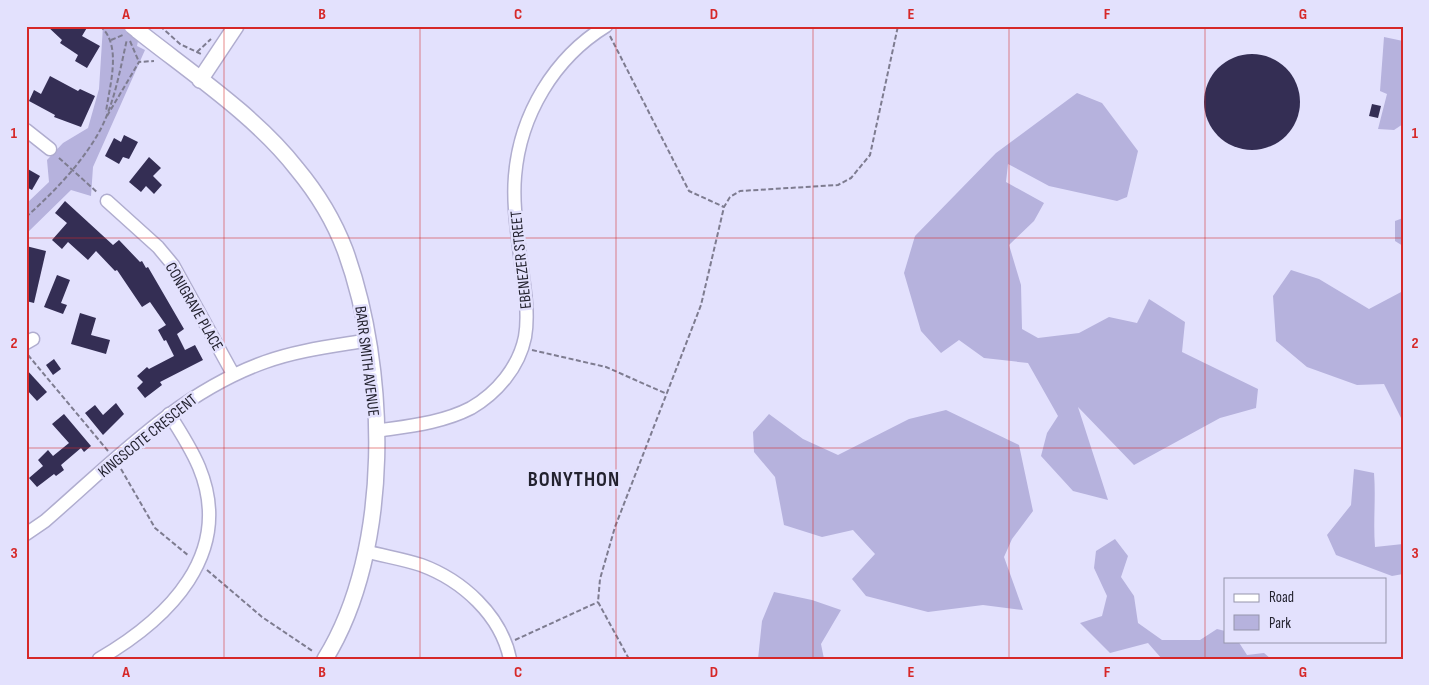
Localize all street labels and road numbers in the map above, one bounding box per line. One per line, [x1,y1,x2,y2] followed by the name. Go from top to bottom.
[507,209,536,310] street label: EBENEZER STREET
[161,259,227,354] street label: CONIGRAVE PLACE
[350,305,383,417] street label: BARR SMITH AVENUE
[95,390,202,482] street label: KINGSCOTE CRESCENT

